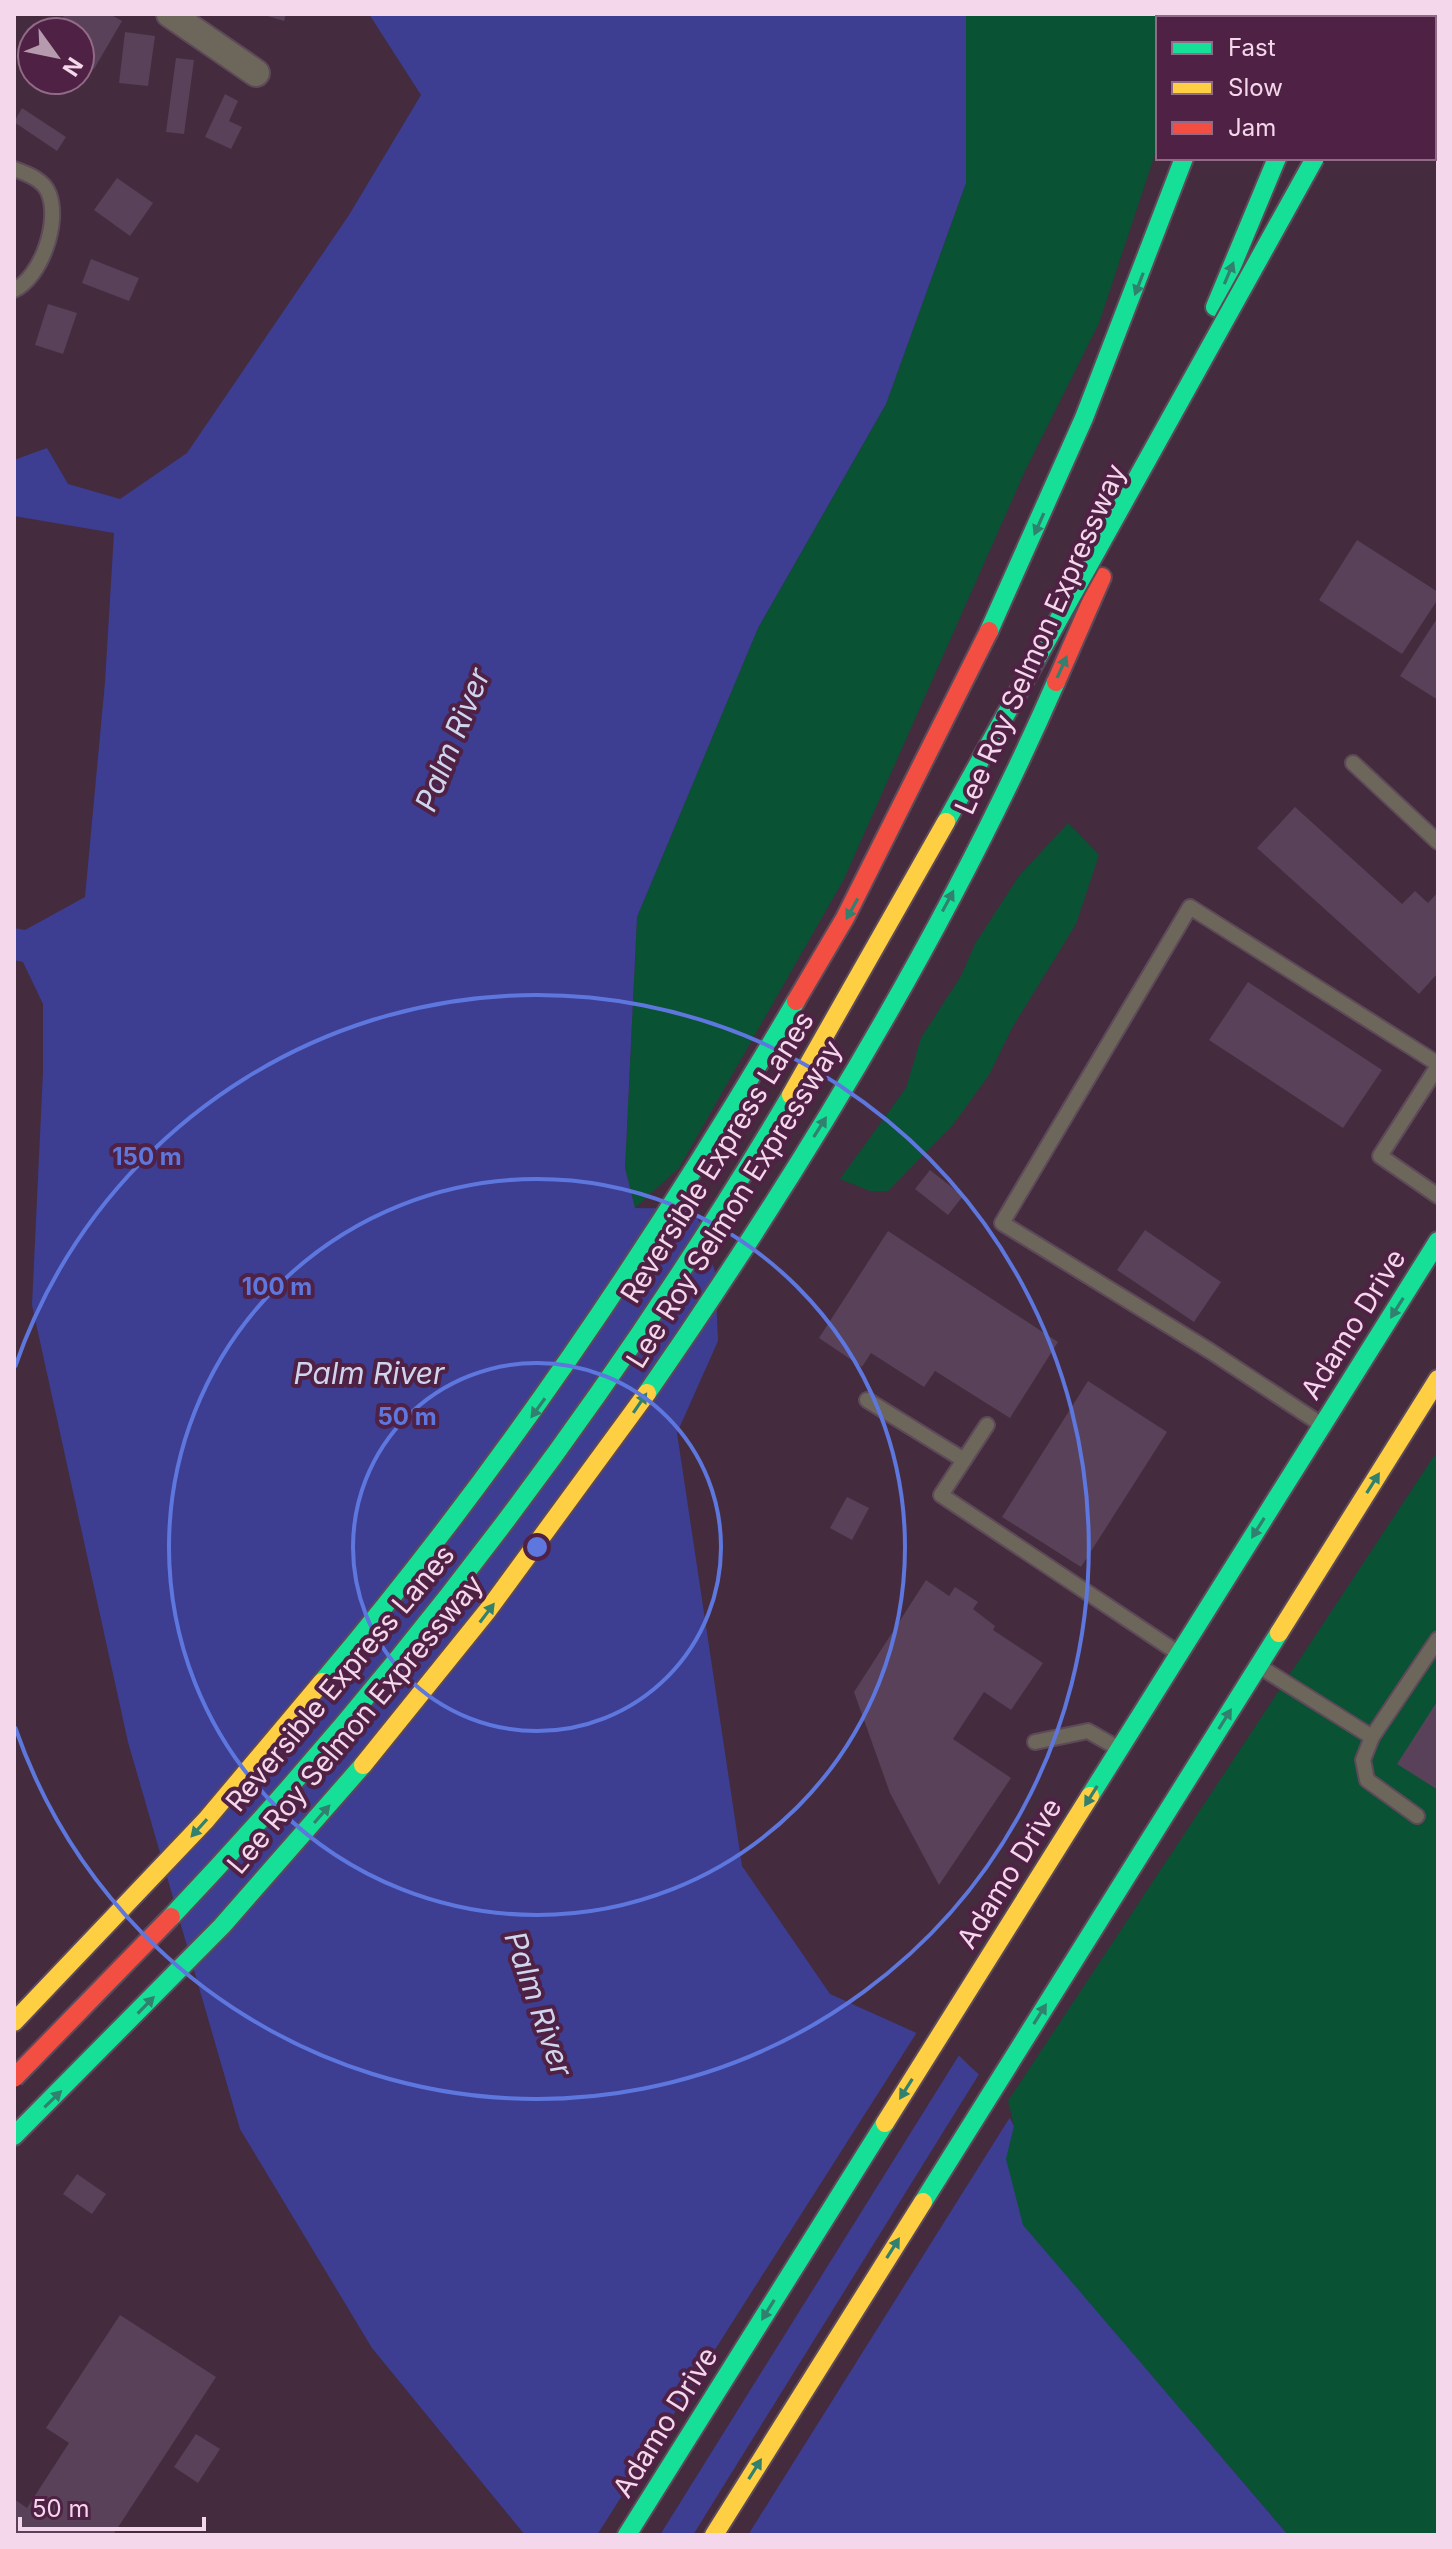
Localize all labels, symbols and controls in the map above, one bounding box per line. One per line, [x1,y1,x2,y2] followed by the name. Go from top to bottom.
[16,16,96,96] north arrow
[1156,16,1436,160] legend
[1228,33,1276,62] text: Fast
[57,53,88,81] text: N
[1228,73,1283,102] text: Slow
[1228,113,1276,142] text: Jam
[1223,261,1236,285] one-way arrow
[1132,272,1145,296] one-way arrow
[947,459,1133,819] street label: Lee Roy Selmon Expressway
[1032,512,1046,536] one-way arrow
[1055,656,1069,679] one-way arrow
[407,662,497,816] water label: Palm River
[940,890,954,912] one-way arrow
[845,898,859,920] one-way arrow
[613,1005,821,1309] street label: Reversible Express Lanes
[619,1034,849,1374] street label: Lee Roy Selmon Expressway
[812,1116,826,1138] one-way arrow
[112,1142,182,1171] text: 150 m
[1293,1243,1413,1405] street label: Adamo Drive
[242,1272,312,1301] text: 100 m
[1389,1297,1404,1318] one-way arrow
[294,1355,445,1391] water label: Palm River
[632,1392,647,1413] one-way arrow
[530,1398,546,1418] one-way arrow
[377,1402,437,1431] text: 50 m
[1365,1472,1379,1494] one-way arrow
[1251,1517,1266,1538] one-way arrow
[523,1533,551,1561] centre of rings
[219,1538,461,1818] street label: Reversible Express Lanes
[220,1568,490,1880] street label: Lee Roy Selmon Expressway
[479,1602,495,1624] one-way arrow
[1217,1708,1231,1730] one-way arrow
[1083,1785,1098,1806] one-way arrow
[949,1792,1069,1954] street label: Adamo Drive
[313,1804,330,1824] one-way arrow
[190,1818,208,1837] one-way arrow
[497,1927,581,2081] water label: Palm River
[136,1996,154,2015] one-way arrow
[1032,2003,1047,2024] one-way arrow
[900,2078,914,2100] one-way arrow
[43,2090,62,2108] one-way arrow
[885,2238,900,2259] one-way arrow
[762,2299,776,2321] one-way arrow
[605,2341,725,2503] street label: Adamo Drive
[748,2458,762,2480] one-way arrow
[20,2481,204,2531] scale bar
[32,2494,90,2523] text: 50 m

